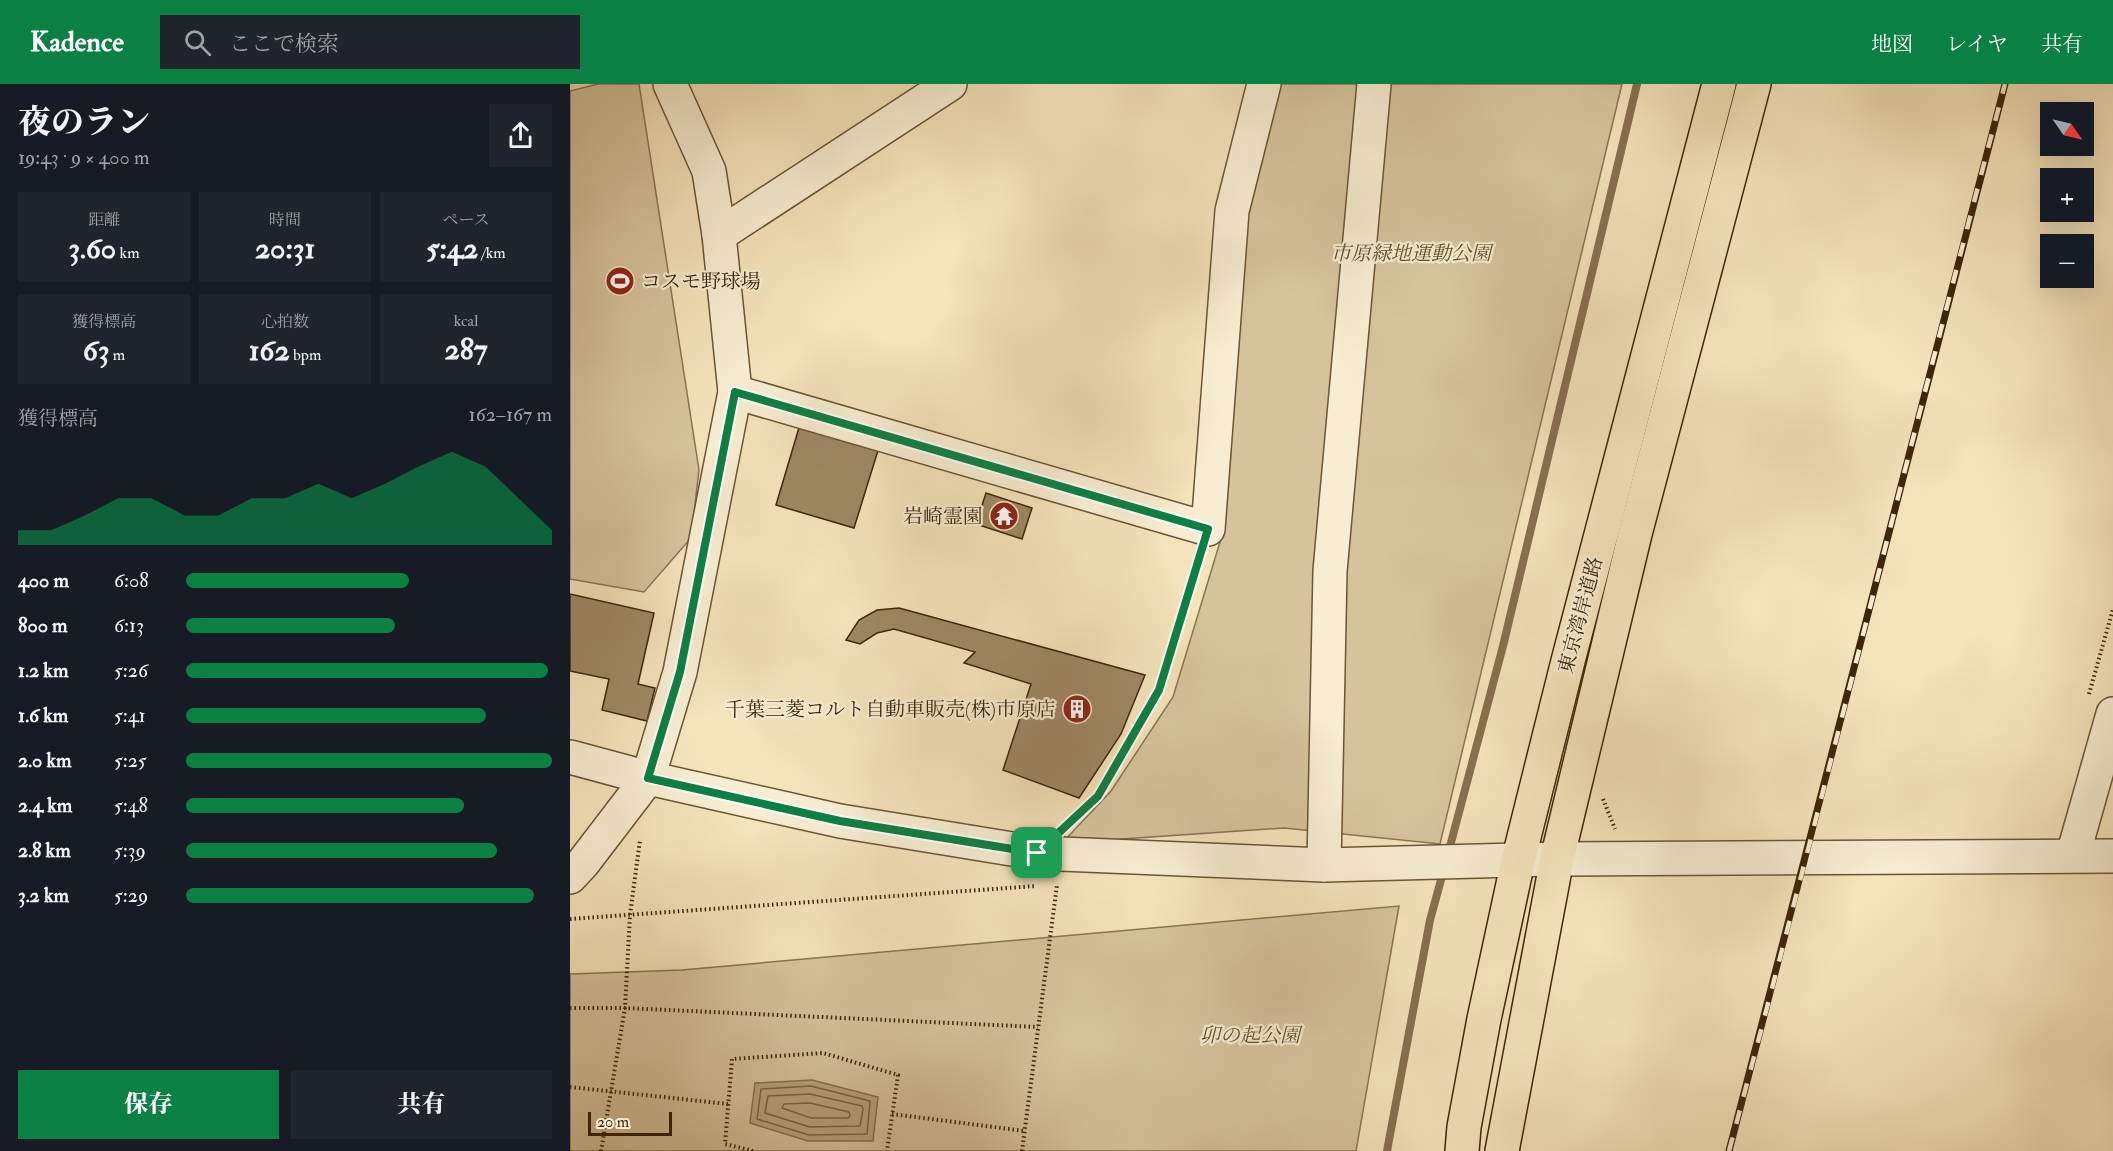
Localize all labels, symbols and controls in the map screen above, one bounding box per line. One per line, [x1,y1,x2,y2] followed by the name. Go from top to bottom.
[160,15,580,69] search box
[30,25,124,60] text: Kadence
[181,26,214,59] icon: search
[229,30,339,58] text: ここで検索
[1871,31,1913,58] text: 地図
[1946,31,2008,58] text: レイヤ
[2041,31,2083,58] text: 共有
[18,102,150,143] text: 夜のラン
[2040,102,2094,156] north arrow
[2040,102,2094,288] map controls
[489,104,552,167] button: share
[18,145,150,170] text: 19:43 · 9 × 400 m
[2040,168,2094,222] button: +
[88,210,120,230] text: 距離
[269,210,301,230] text: 時間
[442,210,490,230] text: ペース
[68,230,116,267] text: 3.60
[255,230,315,267] text: 20:31
[426,230,478,267] text: 5:42
[2040,234,2094,288] button: −
[1331,241,1494,266] park label: 市原緑地運動公園
[116,243,140,263] text: km
[478,243,506,263] text: /km
[604,265,636,297] sports icon: コスモ野球場
[641,269,761,294] place label: コスモ野球場
[454,311,478,331] text: kcal
[72,312,136,332] text: 獲得標高
[261,312,309,332] text: 心拍数
[444,331,488,368] text: 287
[83,332,109,369] text: 63
[249,332,290,369] text: 162
[109,345,125,365] text: m
[290,345,321,365] text: bpm
[469,402,552,427] text: 162–167 m
[18,406,98,431] text: 獲得標高
[988,500,1020,532] temple icon: 岩崎霊園
[903,504,983,529] place label: 岩崎霊園
[1553,554,1608,676] street label: 東京湾岸道路
[18,568,69,593] text: 400 m
[114,568,149,593] text: 6:08
[18,613,68,638] text: 800 m
[114,613,144,638] text: 6:13
[18,658,68,683] text: 1.2 km
[114,658,148,683] text: 5:26
[1061,693,1093,725] building icon: 千葉三菱コルト自動車販売(株)市原店
[725,697,1056,722] place label: 千葉三菱コルト自動車販売(株)市原店
[18,703,68,728] text: 1.6 km
[114,703,146,728] text: 5:41
[18,748,72,773] text: 2.0 km
[114,748,147,773] text: 5:25
[18,793,72,818] text: 2.4 km
[114,793,148,818] text: 5:48
[1011,827,1062,878] pin
[1020,836,1053,869] icon: arrive
[18,838,71,863] text: 2.8 km
[114,838,146,863] text: 5:39
[18,883,69,908] text: 3.2 km
[114,883,148,908] text: 5:29
[1200,1023,1303,1048] park label: 卯の起公園
[18,1070,279,1139] button: 保存
[291,1070,552,1139] button: 共有
[588,1109,672,1136] scale bar
[597,1112,629,1132] text: 20 m

